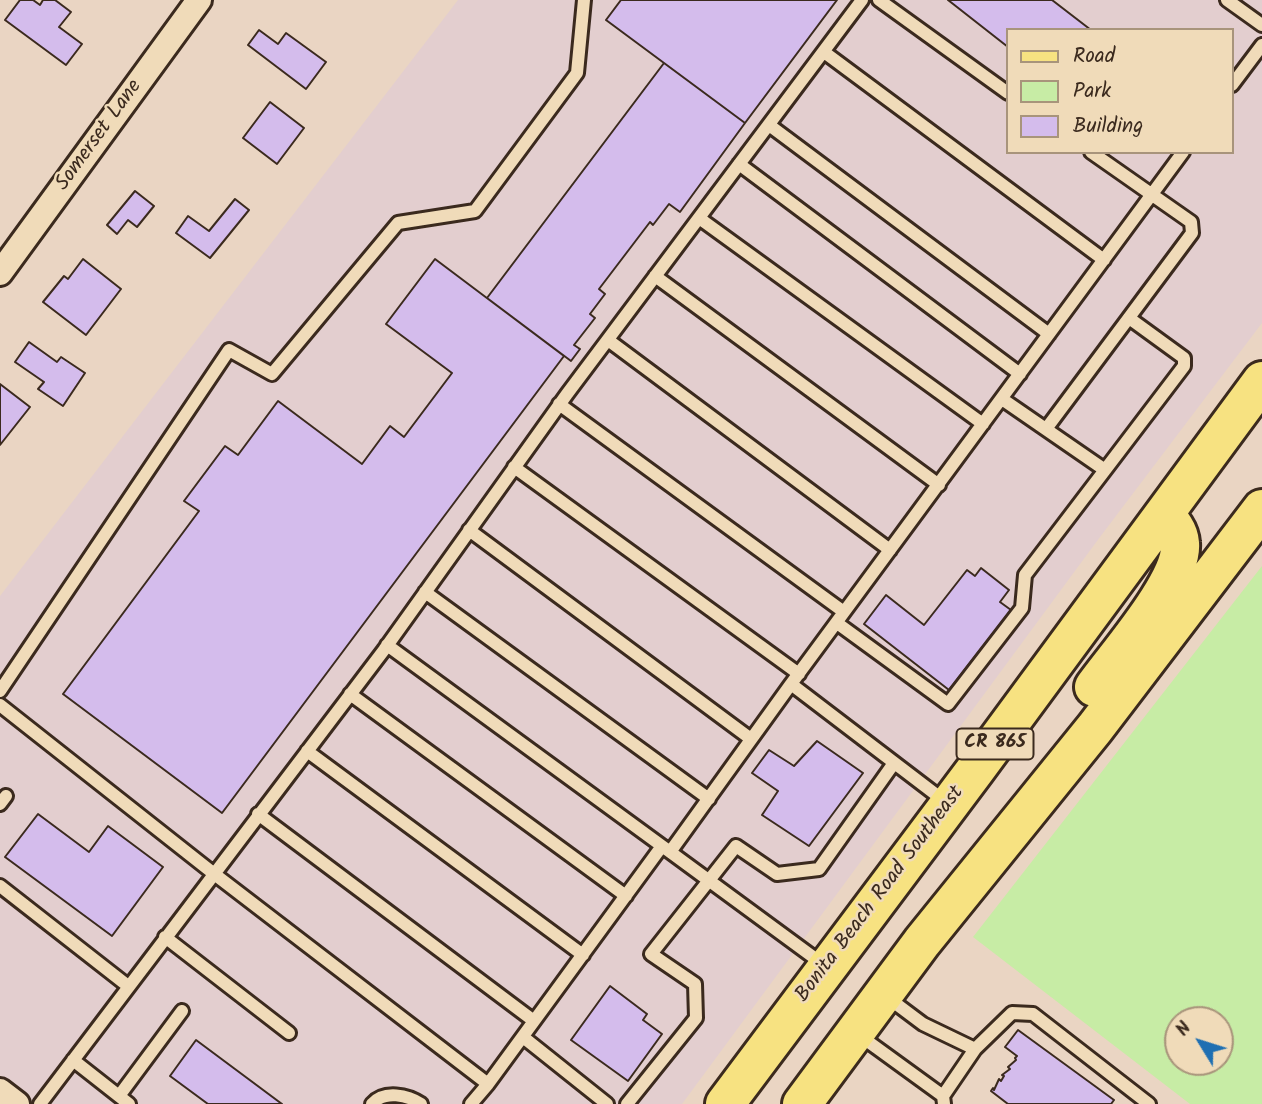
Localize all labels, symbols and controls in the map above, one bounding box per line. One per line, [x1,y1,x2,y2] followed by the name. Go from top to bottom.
[1006,28,1234,154] legend
[1073,40,1115,73] text: Road
[1073,75,1111,108] text: Park
[51,76,149,196] street label: Somerset Lane
[1073,110,1143,143] text: Building
[956,729,1034,760] road number: CR 865
[791,782,971,1008] street label: Bonita Beach Road Southeast
[1164,1006,1234,1076] north arrow
[1169,1015,1200,1043] text: N

